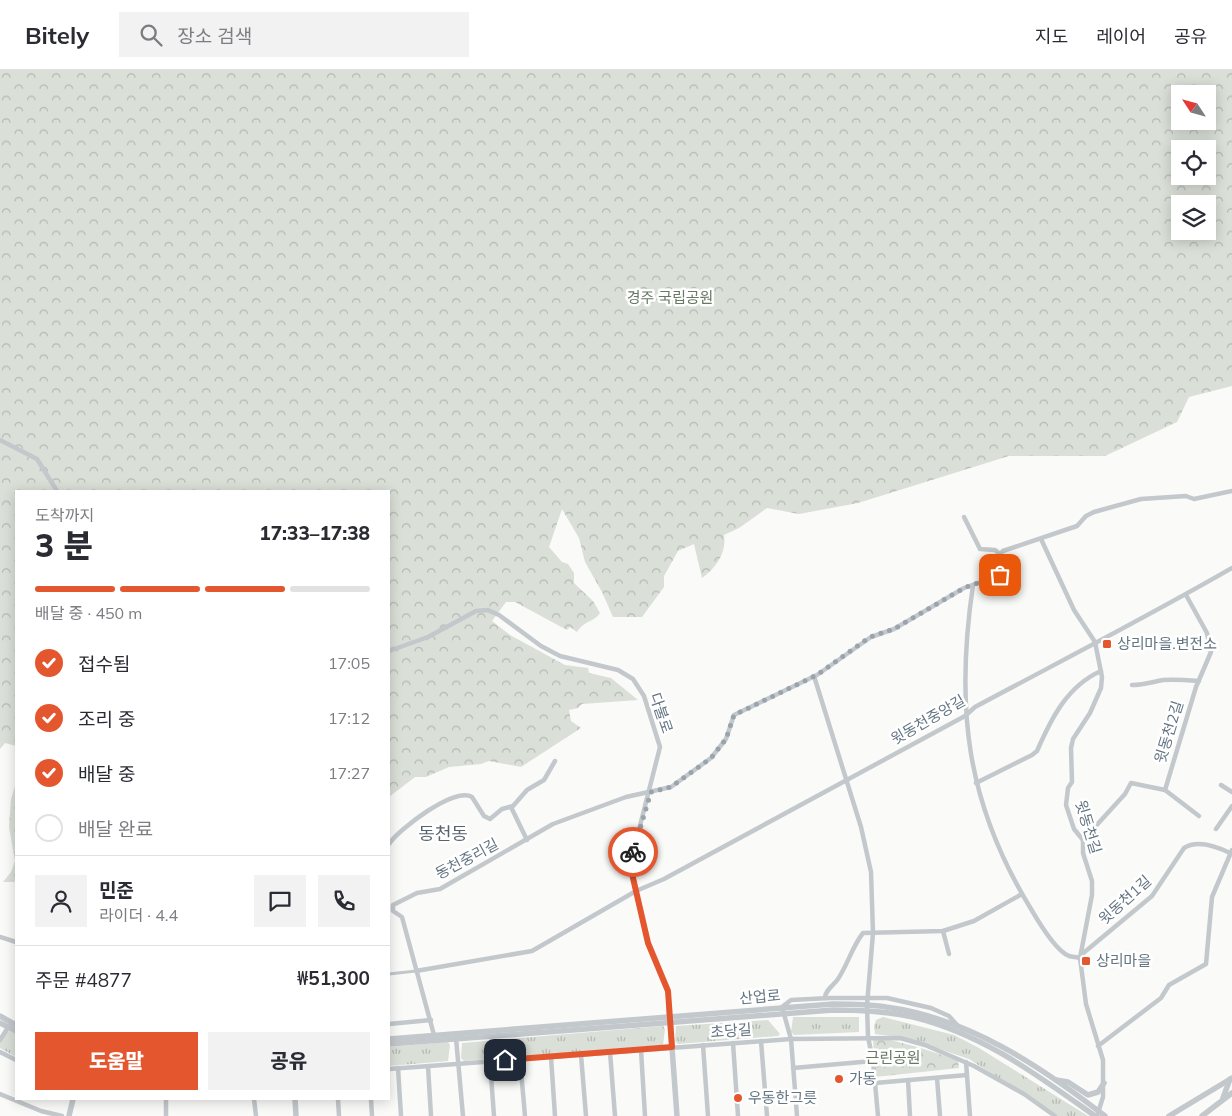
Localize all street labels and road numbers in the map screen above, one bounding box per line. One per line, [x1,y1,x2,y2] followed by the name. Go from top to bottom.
[646,690,677,736] street label: 다불로
[887,691,968,748] street label: 윗동천중앙길
[1150,698,1187,765] street label: 윗동천2길
[1071,798,1106,856] street label: 윗동천길
[432,834,502,883] street label: 동천중리길
[1094,871,1155,928] street label: 윗동천1길
[739,985,781,1008] street label: 산업로
[710,1020,752,1041] street label: 초당길

